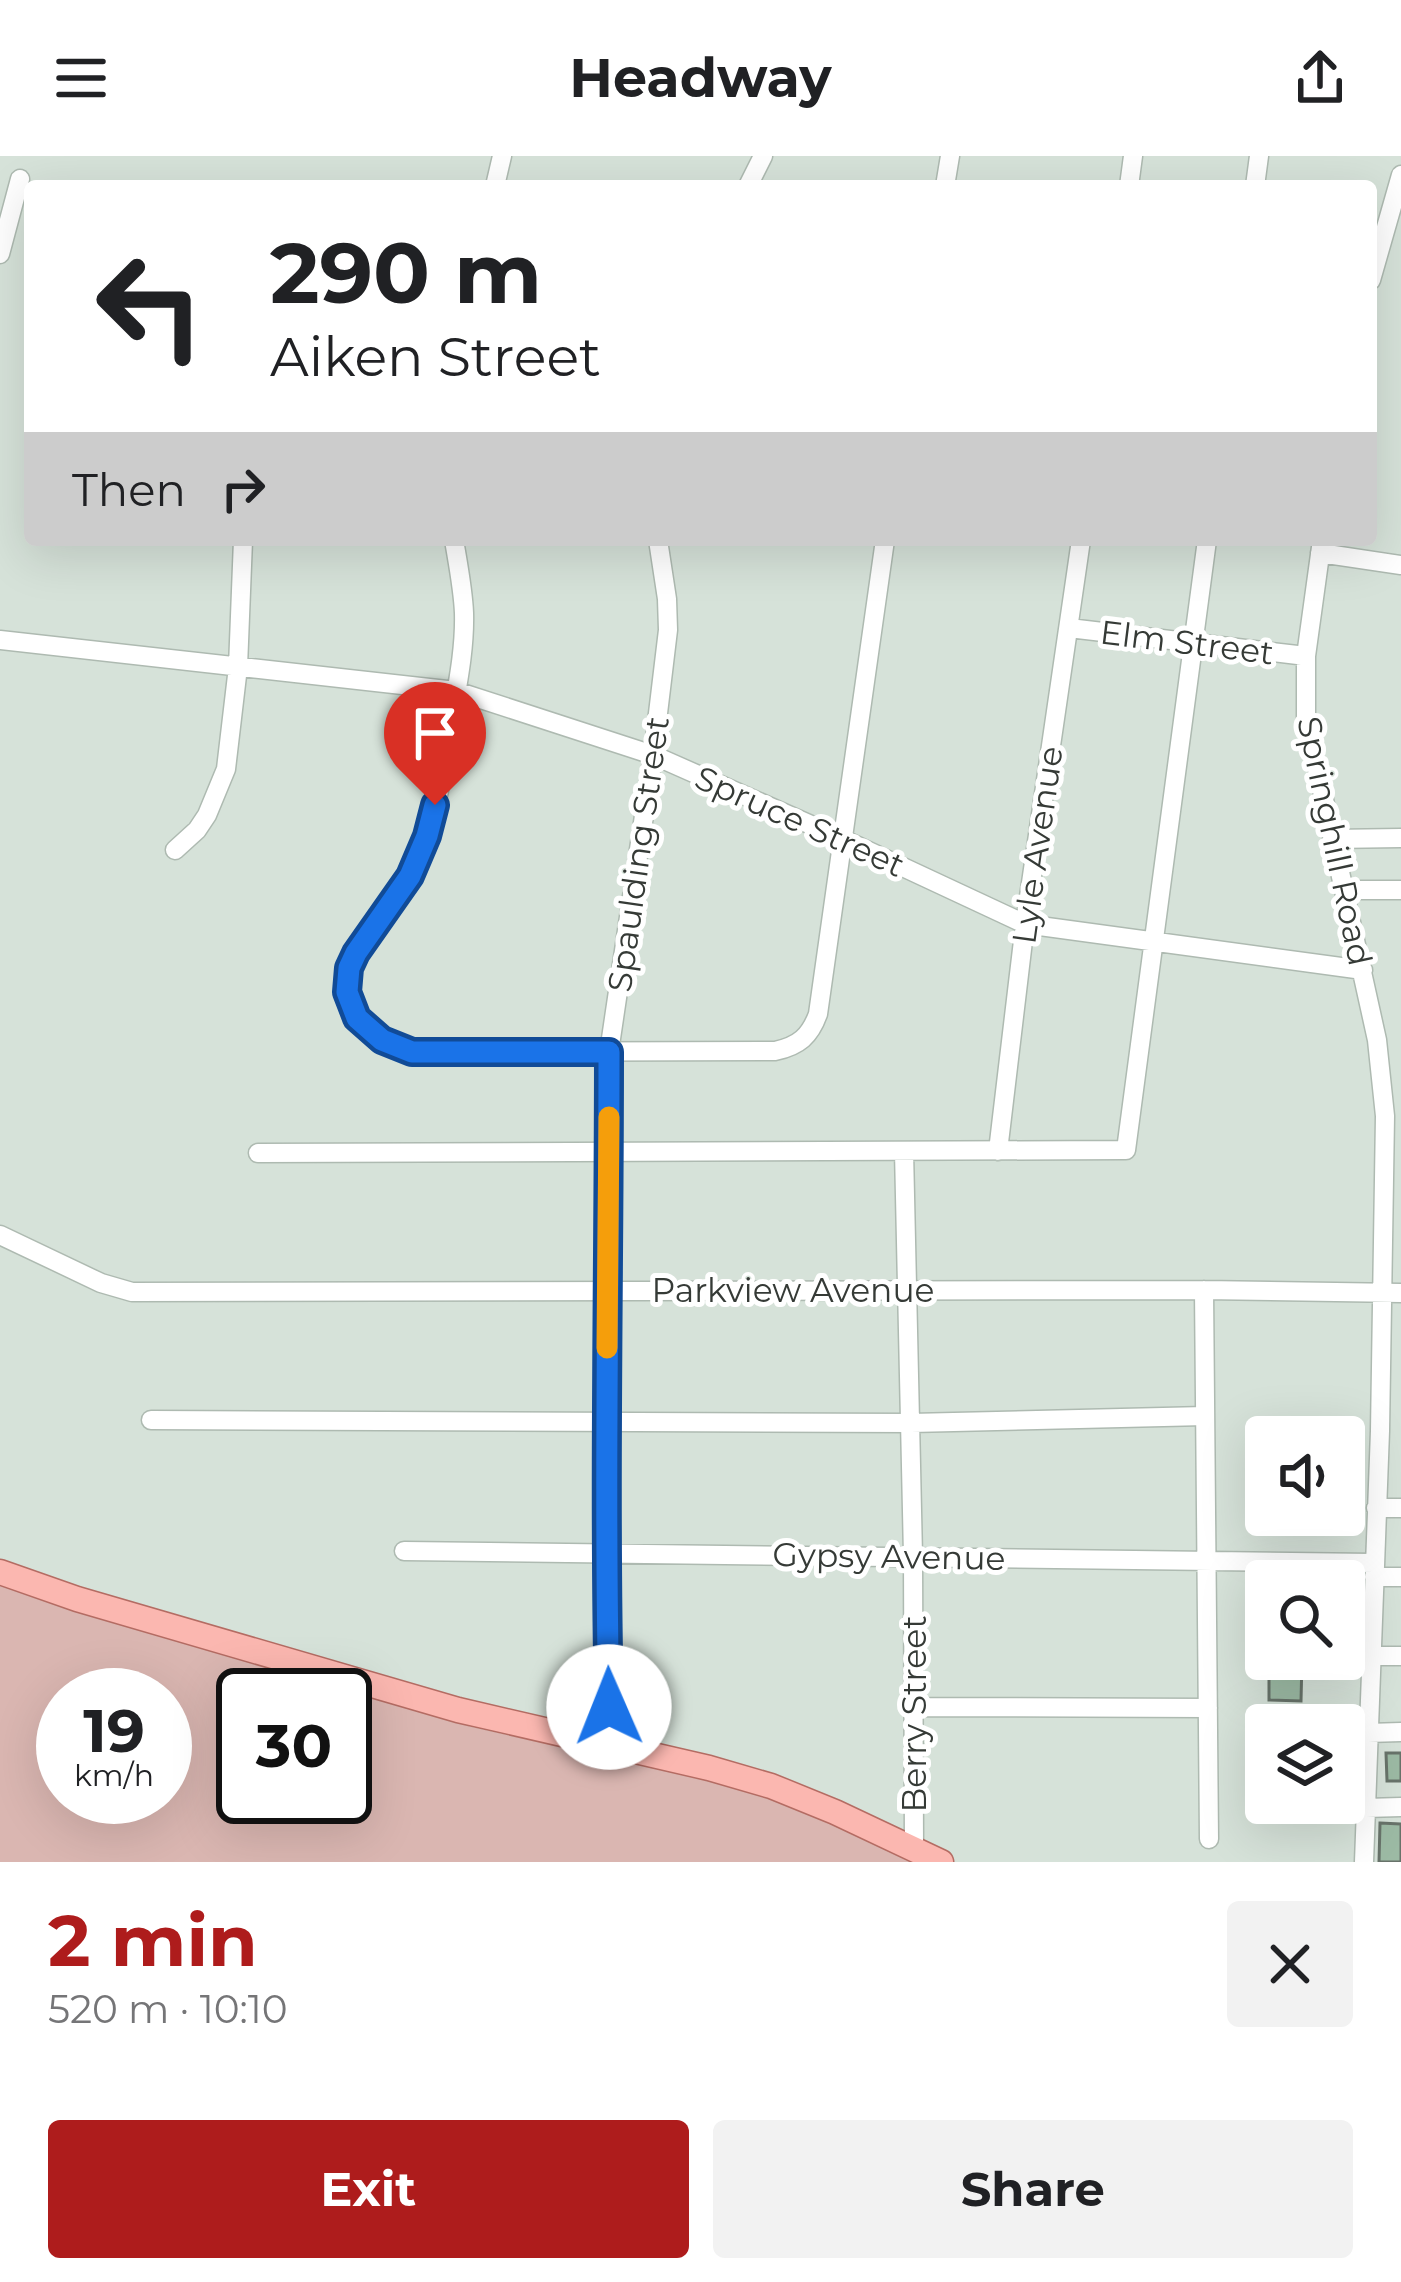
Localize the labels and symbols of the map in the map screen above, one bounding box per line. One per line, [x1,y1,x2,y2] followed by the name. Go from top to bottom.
[1098,612,1276,672] street label: Elm Street
[384,682,486,805] pin
[1289,713,1381,969] street label: Springhill Road
[599,714,677,994] street label: Spaulding Street
[1003,744,1071,946] street label: Lyle Avenue
[689,757,911,885] street label: Spruce Street
[651,1270,935,1310] street label: Parkview Avenue
[772,1534,1006,1578] street label: Gypsy Avenue
[894,1615,934,1813] street label: Berry Street
[546,1644,672,1770] position arrow
[216,1668,372,1824] speed limit sign: 30

